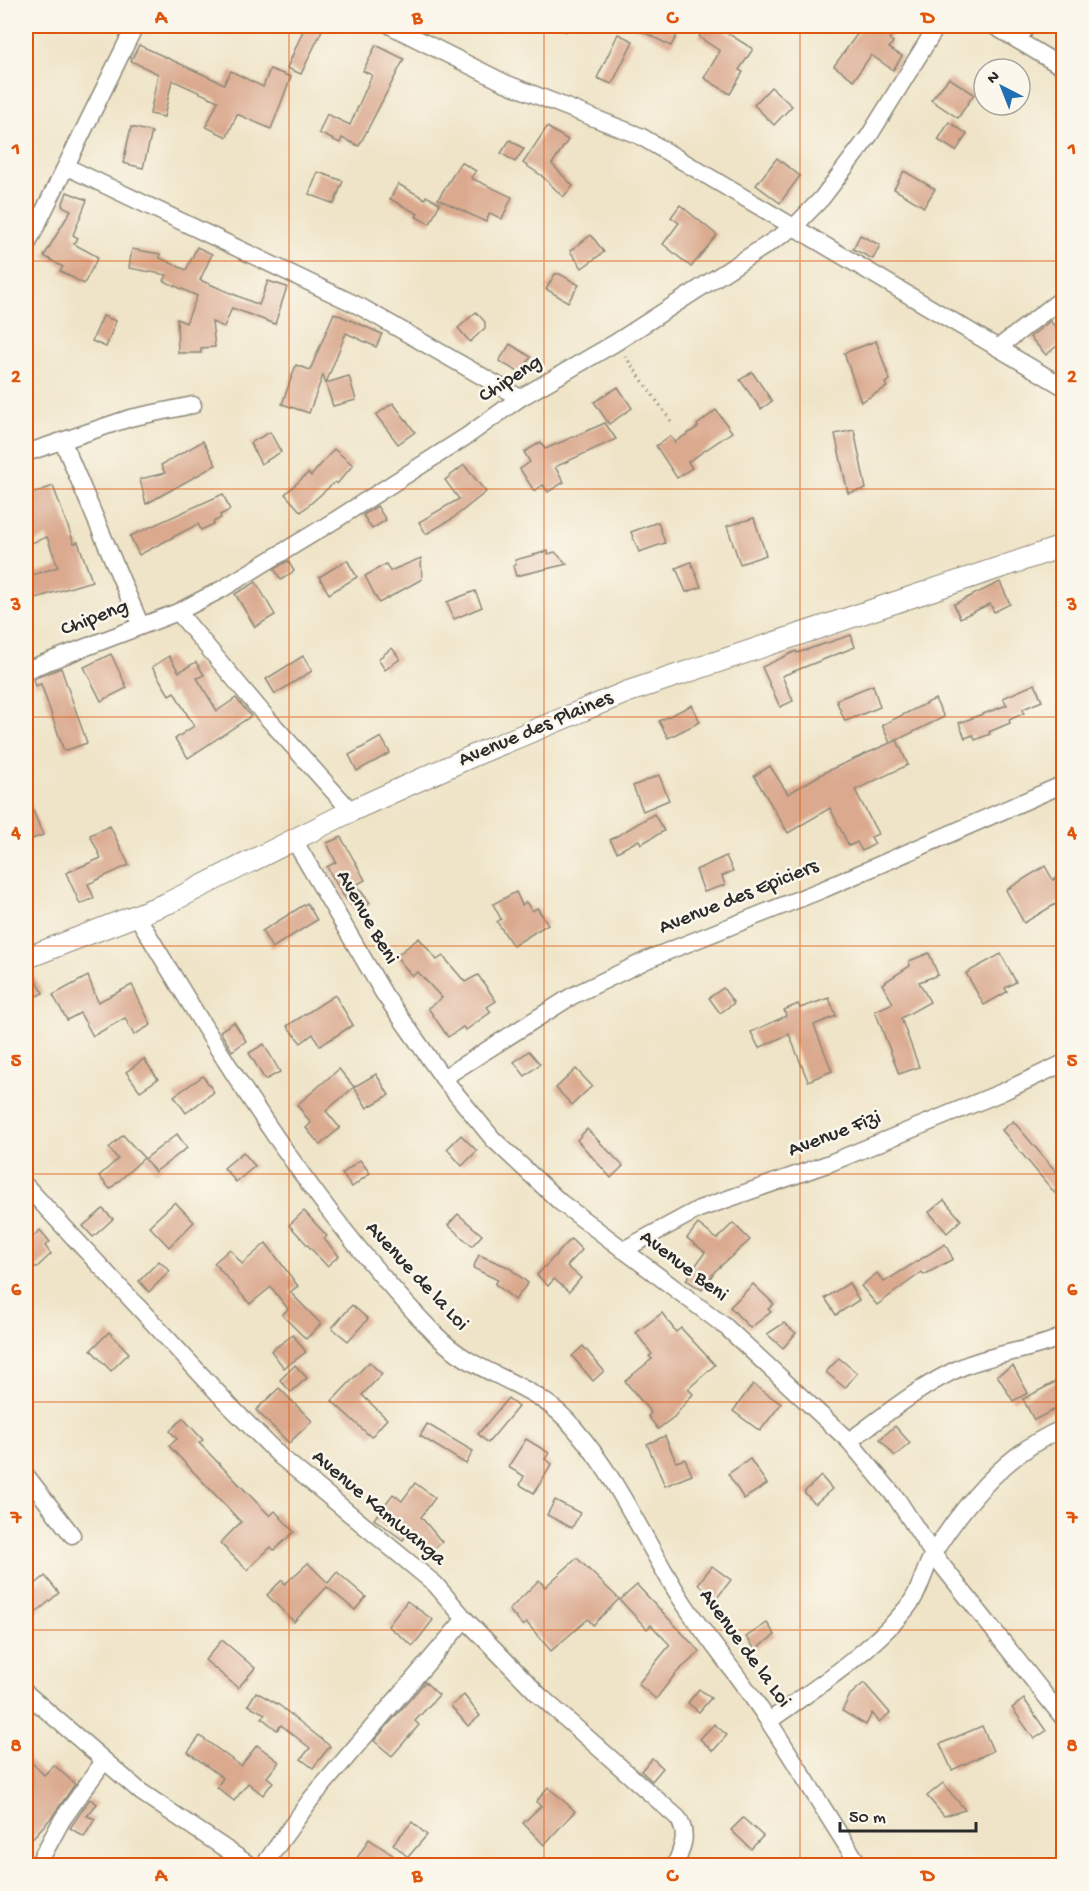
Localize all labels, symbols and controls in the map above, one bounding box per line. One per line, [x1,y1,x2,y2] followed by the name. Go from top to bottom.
[154,8,169,31] text: A
[411,8,423,31] text: B
[666,8,680,31] text: C
[919,8,935,31] text: D
[972,57,1032,117] north arrow
[984,68,1005,89] text: N
[11,139,20,162] text: 1
[1067,139,1076,162] text: 1
[475,350,547,410] street label: Chipeng
[11,367,21,390] text: 2
[1067,367,1077,390] text: 2
[10,595,21,618] text: 3
[58,595,132,643] street label: Chipeng
[1066,595,1077,618] text: 3
[455,686,618,774] street label: Avenue des Plaines
[10,823,21,846] text: 4
[1066,823,1077,846] text: 4
[656,854,824,941] street label: Avenue des Epiciers
[329,867,403,969] street label: Avenue Beni
[11,1051,22,1074] text: 5
[1067,1051,1078,1074] text: 5
[785,1106,885,1164] street label: Avenue Fizi
[359,1217,473,1337] street label: Avenue de la Loi
[634,1226,732,1308] street label: Avenue Beni
[11,1280,22,1303] text: 6
[1067,1280,1078,1303] text: 6
[306,1446,451,1573] street label: Avenue Kamwanga
[10,1508,23,1531] text: 7
[1066,1508,1079,1531] text: 7
[693,1585,795,1713] street label: Avenue de la Loi
[11,1736,22,1759] text: 8
[1067,1736,1078,1759] text: 8
[840,1795,976,1833] scale bar
[849,1808,886,1829] text: 50 m
[154,1866,169,1889] text: A
[411,1866,423,1889] text: B
[666,1866,680,1889] text: C
[919,1866,935,1889] text: D

